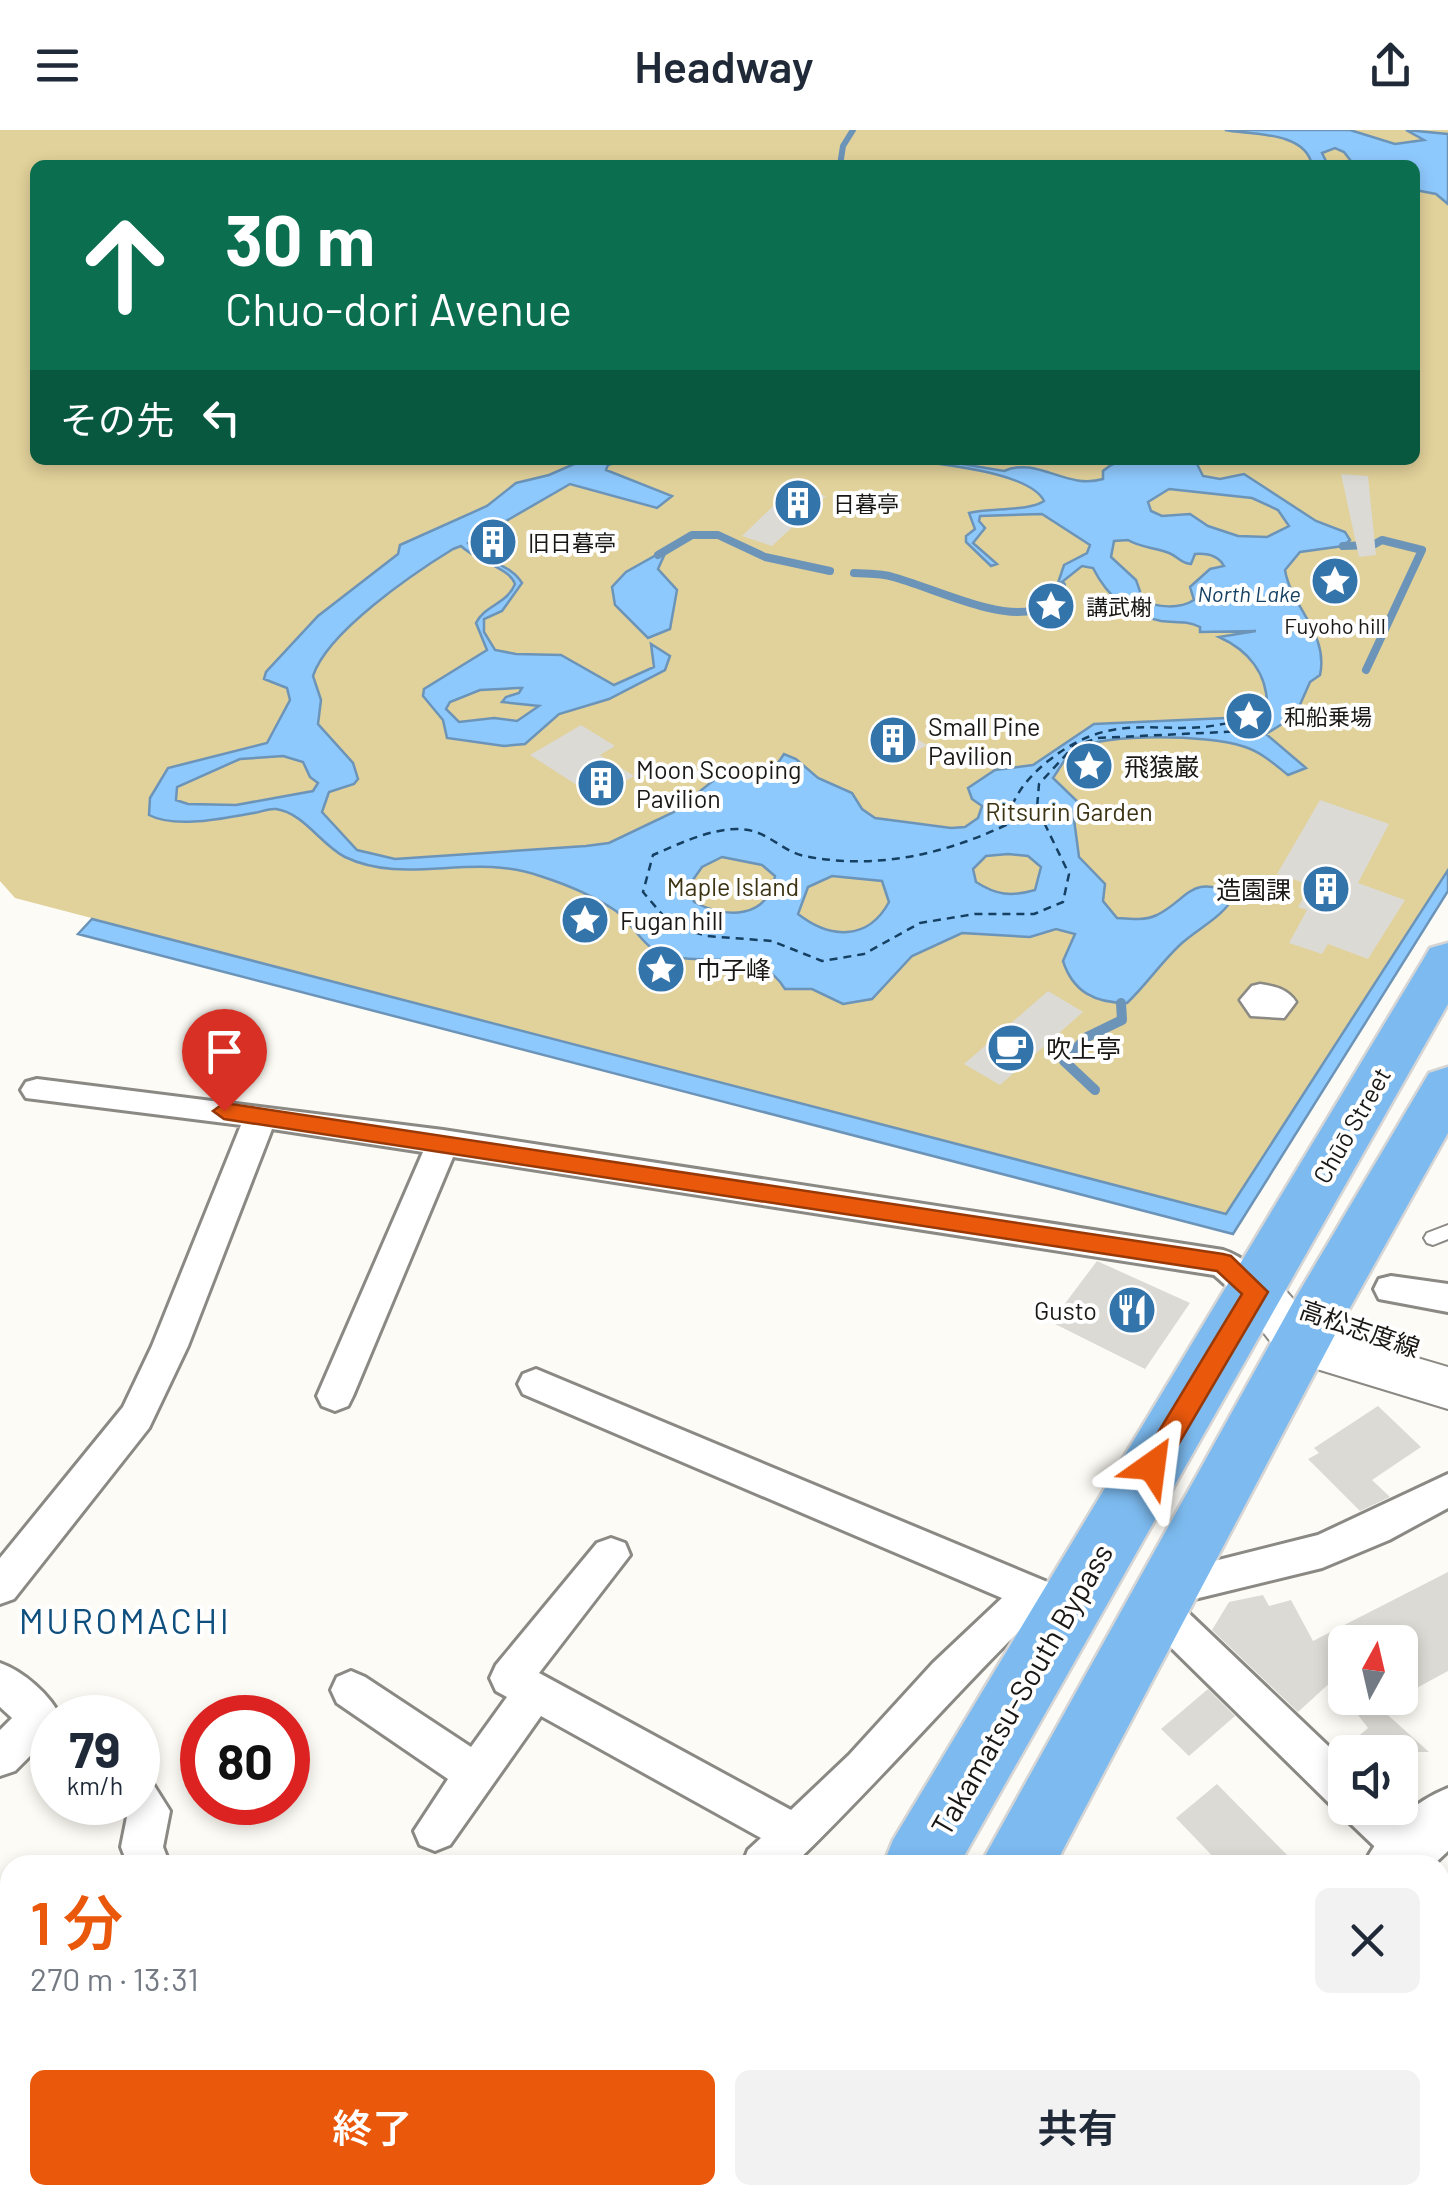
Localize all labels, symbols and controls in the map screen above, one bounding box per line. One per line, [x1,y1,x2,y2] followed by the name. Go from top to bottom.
[30,38,85,93] icon: menu
[634,38,814,92] text: Headway
[1363,38,1418,93] icon: share
[225,196,375,280] text: 30 m
[60,200,190,330] icon: ahead
[225,281,572,335] text: Chuo-dori Avenue
[194,390,249,445] icon: left
[60,396,174,442] text: その先
[772,477,824,529] building icon: 日暮亭
[833,490,899,516] place label: 日暮亭
[467,516,519,568] building icon: 旧日暮亭
[528,529,616,555] place label: 旧日暮亭
[1309,555,1361,607] place icon: Fuyoho hill
[1025,580,1077,632] place icon: 講武榭
[1197,580,1301,606] water label: North Lake
[1086,593,1152,619] place label: 講武榭
[1284,612,1386,638] place label: Fuyoho hill
[1223,690,1275,742] place icon: 和船乗場
[1284,703,1372,729] place label: 和船乗場
[928,711,1040,770] place label: Small Pine Pavilion
[867,714,919,766] building icon: Small Pine Pavilion
[1063,740,1115,792] place icon: 飛猿巌
[1124,751,1199,781] place label: 飛猿巌
[636,754,801,813] place label: Moon Scooping Pavilion
[575,757,627,809] building icon: Moon Scooping Pavilion
[985,796,1153,826] park label: Ritsurin Garden
[1300,863,1352,915] building icon: 造園課
[667,871,799,901] park label: Maple Island
[1216,874,1291,904] place label: 造園課
[559,894,611,946] place icon: Fugan hill
[620,905,723,935] place label: Fugan hill
[635,943,687,995] place icon: 巾子峰
[696,954,771,984] place label: 巾子峰
[182,1009,267,1112] pin
[985,1022,1037,1074] cafe icon: 吹上亭
[197,1024,252,1079] icon: arrive
[1046,1033,1121,1063] place label: 吹上亭
[1306,1062,1396,1188] street label: Chūō Street
[1106,1284,1158,1336] restaurant icon: Gusto
[1296,1293,1424,1363] street label: 高松志度線
[1034,1295,1097,1325] place label: Gusto
[1100,1414,1204,1518] position arrow
[923,1537,1119,1841] street label: Takamatsu-South Bypass
[19,1599,231,1641] district label: MUROMACHI
[1328,1625,1418,1715] north arrow
[1328,1625,1418,1825] map controls
[180,1695,310,1825] speed limit sign: 80
[69,1718,121,1778] text: 79
[1328,1735,1418,1825] button: sound
[67,1770,123,1800] text: km/h
[30,1885,123,1957] text: 1 分
[1315,1888,1420,1993] button: close
[30,1959,199,1997] text: 270 m · 13:31
[30,2070,715,2185] button: 終了
[735,2070,1420,2185] button: 共有

